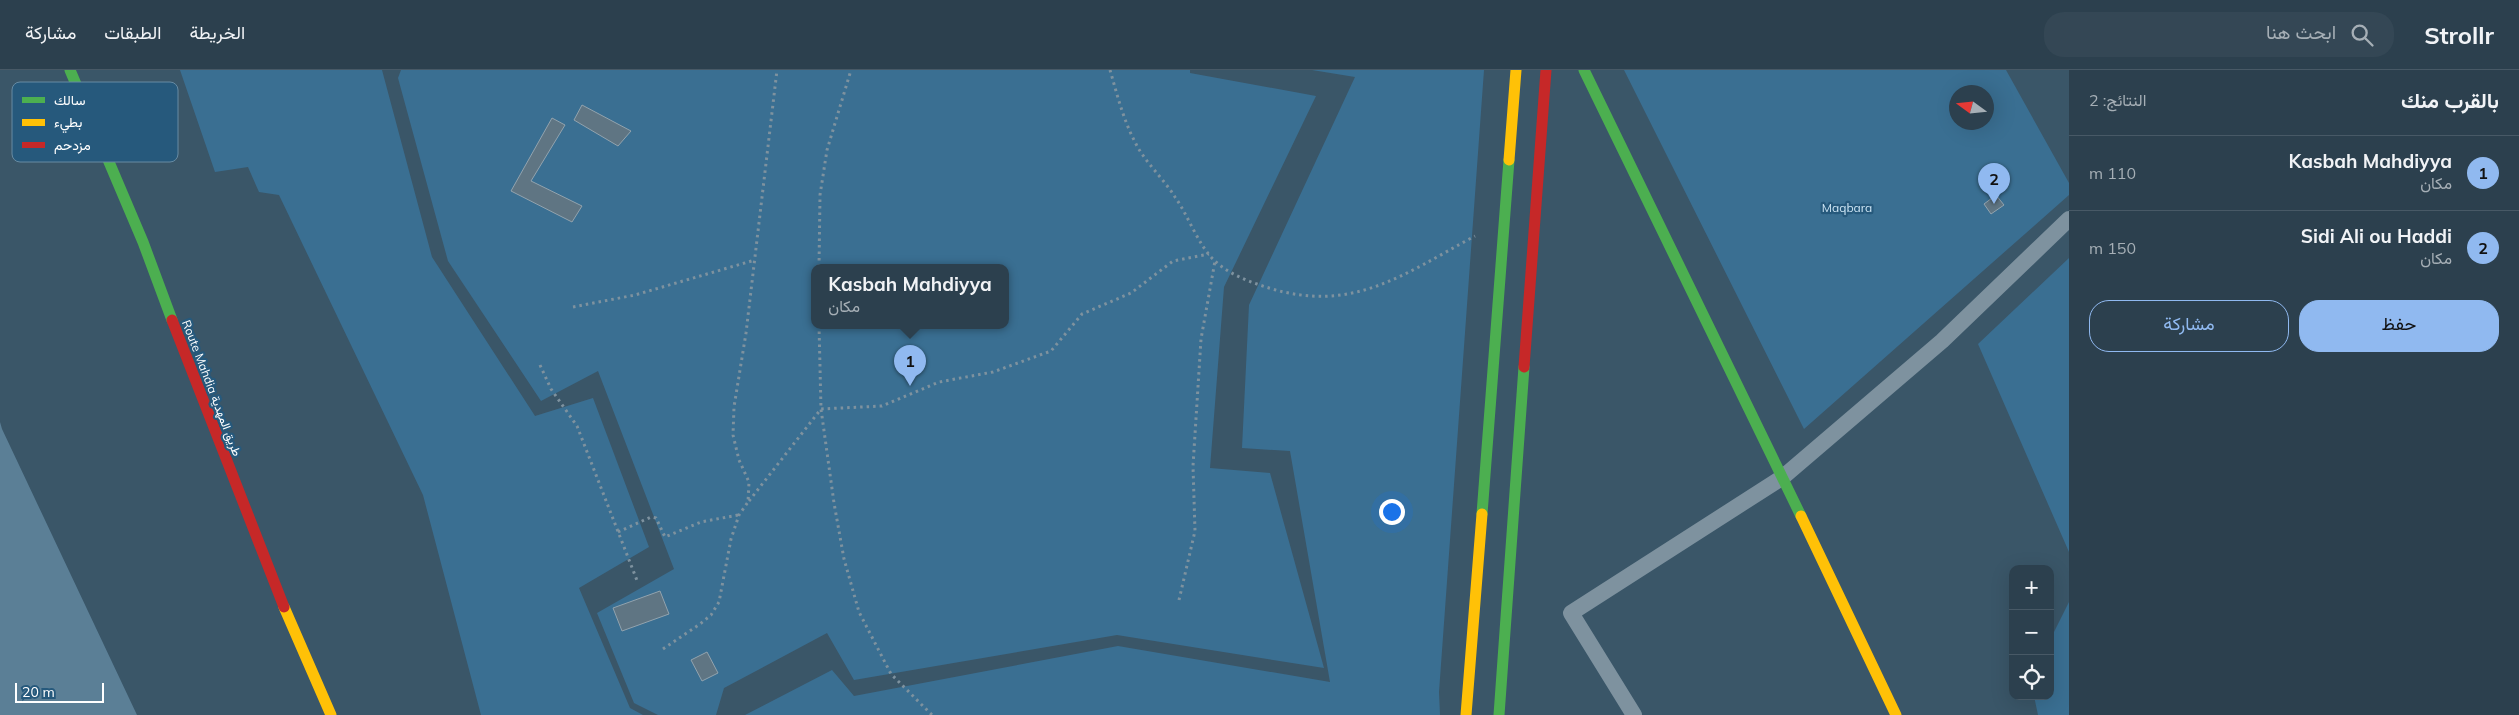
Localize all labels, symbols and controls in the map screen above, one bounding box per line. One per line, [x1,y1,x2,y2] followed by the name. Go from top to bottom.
[2044,12,2394,57] search box
[2266,20,2336,44] text: ابحث هنا
[2424,20,2494,50] text: Strollr
[25,21,76,44] text: مشاركة
[104,21,161,44] text: الطبقات
[189,21,245,44] text: الخريطة
[2348,21,2376,49] icon: search
[12,82,178,162] legend
[1949,85,1994,130] north arrow
[2401,87,2499,113] text: بالقرب منك
[2089,90,2146,110] text: النتائج: 2
[54,91,85,109] text: سالك
[54,113,82,134] text: بطيء
[54,136,91,154] text: مزدحم
[2289,149,2452,173] text: Kasbah Mahdiyya
[1978,163,2010,204] pin: 2
[2089,163,2136,183] text: 110 m
[2478,163,2488,183] text: 1
[2420,173,2452,193] text: مكان
[1822,200,1872,215] park label: Maqbara
[2301,224,2452,248] text: Sidi Ali ou Haddi
[2089,238,2136,258] text: 150 m
[2478,238,2488,258] text: 2
[2420,248,2452,268] text: مكان
[811,264,1009,329] popup
[828,272,992,296] text: Kasbah Mahdiyya
[828,296,860,316] text: مكان
[2089,300,2289,352] button: مشاركة
[2299,300,2499,352] button: حفظ
[178,318,245,459] street label: Route Mahdia طريق المهدية
[894,345,926,386] pin: 1
[1379,499,1405,525] your location
[2009,565,2054,700] map controls
[2009,565,2054,610] button: +
[2009,610,2054,655] button: −
[2009,655,2054,700] button: locate
[15,680,104,703] scale bar
[22,683,55,701] text: 20 m

